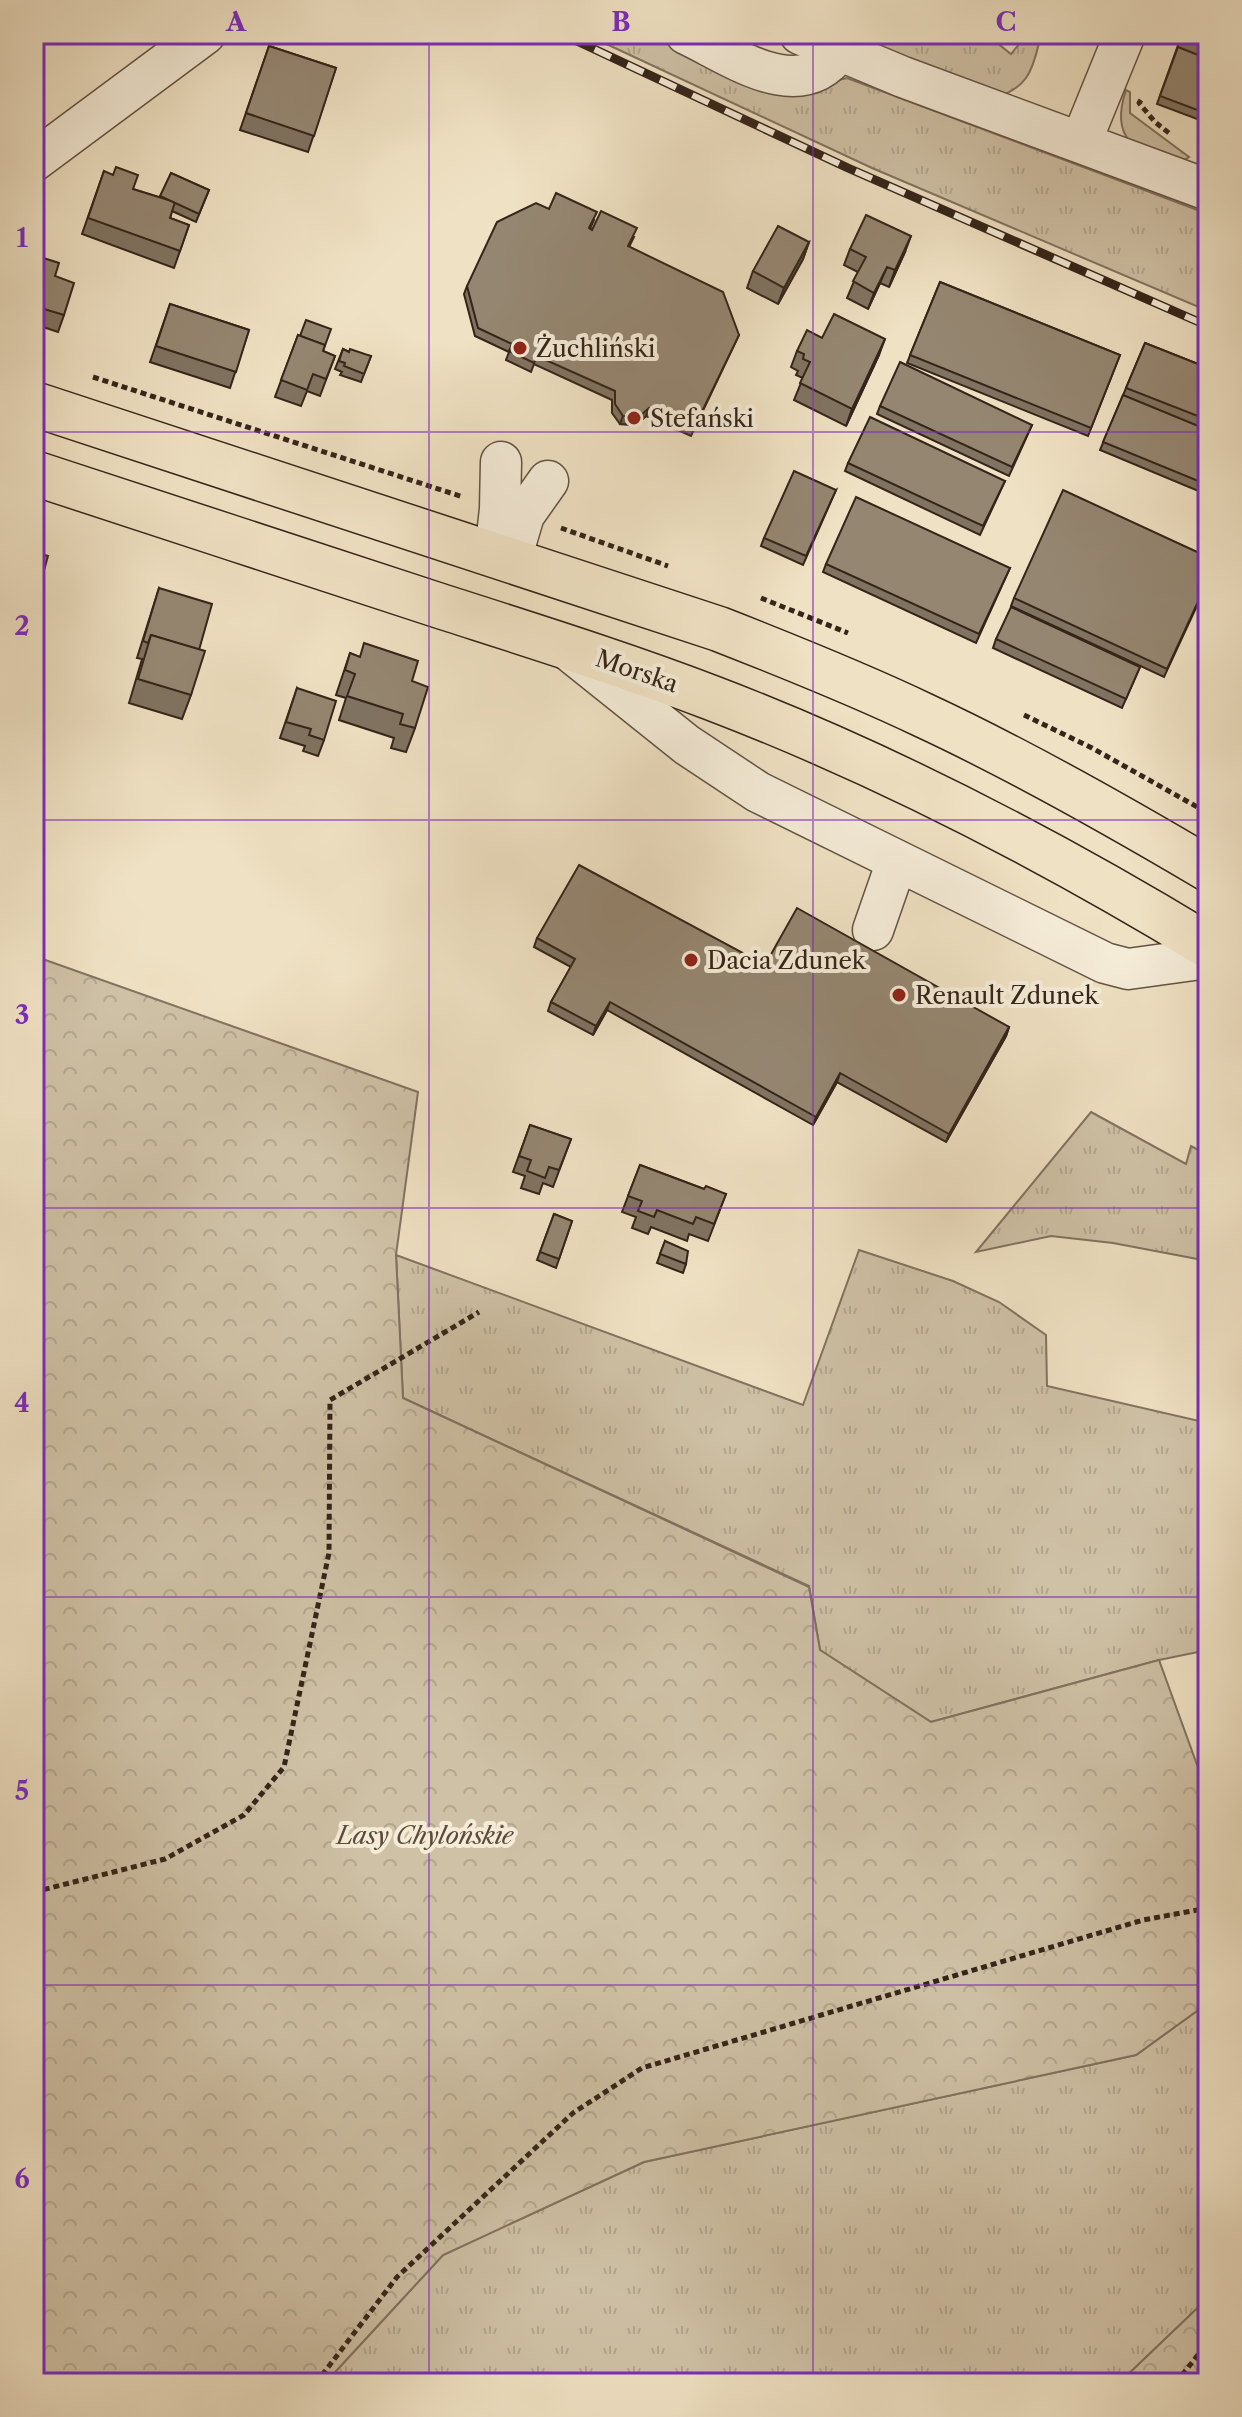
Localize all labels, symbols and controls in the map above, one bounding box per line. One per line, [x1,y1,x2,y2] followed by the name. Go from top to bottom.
[225,6,247,38] text: A
[611,6,631,38] text: B
[996,6,1016,38] text: C
[16,222,28,254] text: 1
[536,333,655,363] place label: Żuchliński
[511,339,529,357] marker: Żuchliński
[650,404,754,433] place label: Stefański
[625,409,643,427] marker: Stefański
[14,610,30,642] text: 2
[592,643,682,699] street label: Morska
[707,946,867,975] place label: Dacia Zdunek
[682,951,700,969] marker: Dacia Zdunek
[915,981,1099,1010] place label: Renault Zdunek
[890,986,908,1004] marker: Renault Zdunek
[15,999,29,1031] text: 3
[14,1387,30,1419] text: 4
[15,1775,29,1807] text: 5
[335,1821,515,1850] park label: Lasy Chylońskie
[14,2163,30,2195] text: 6

